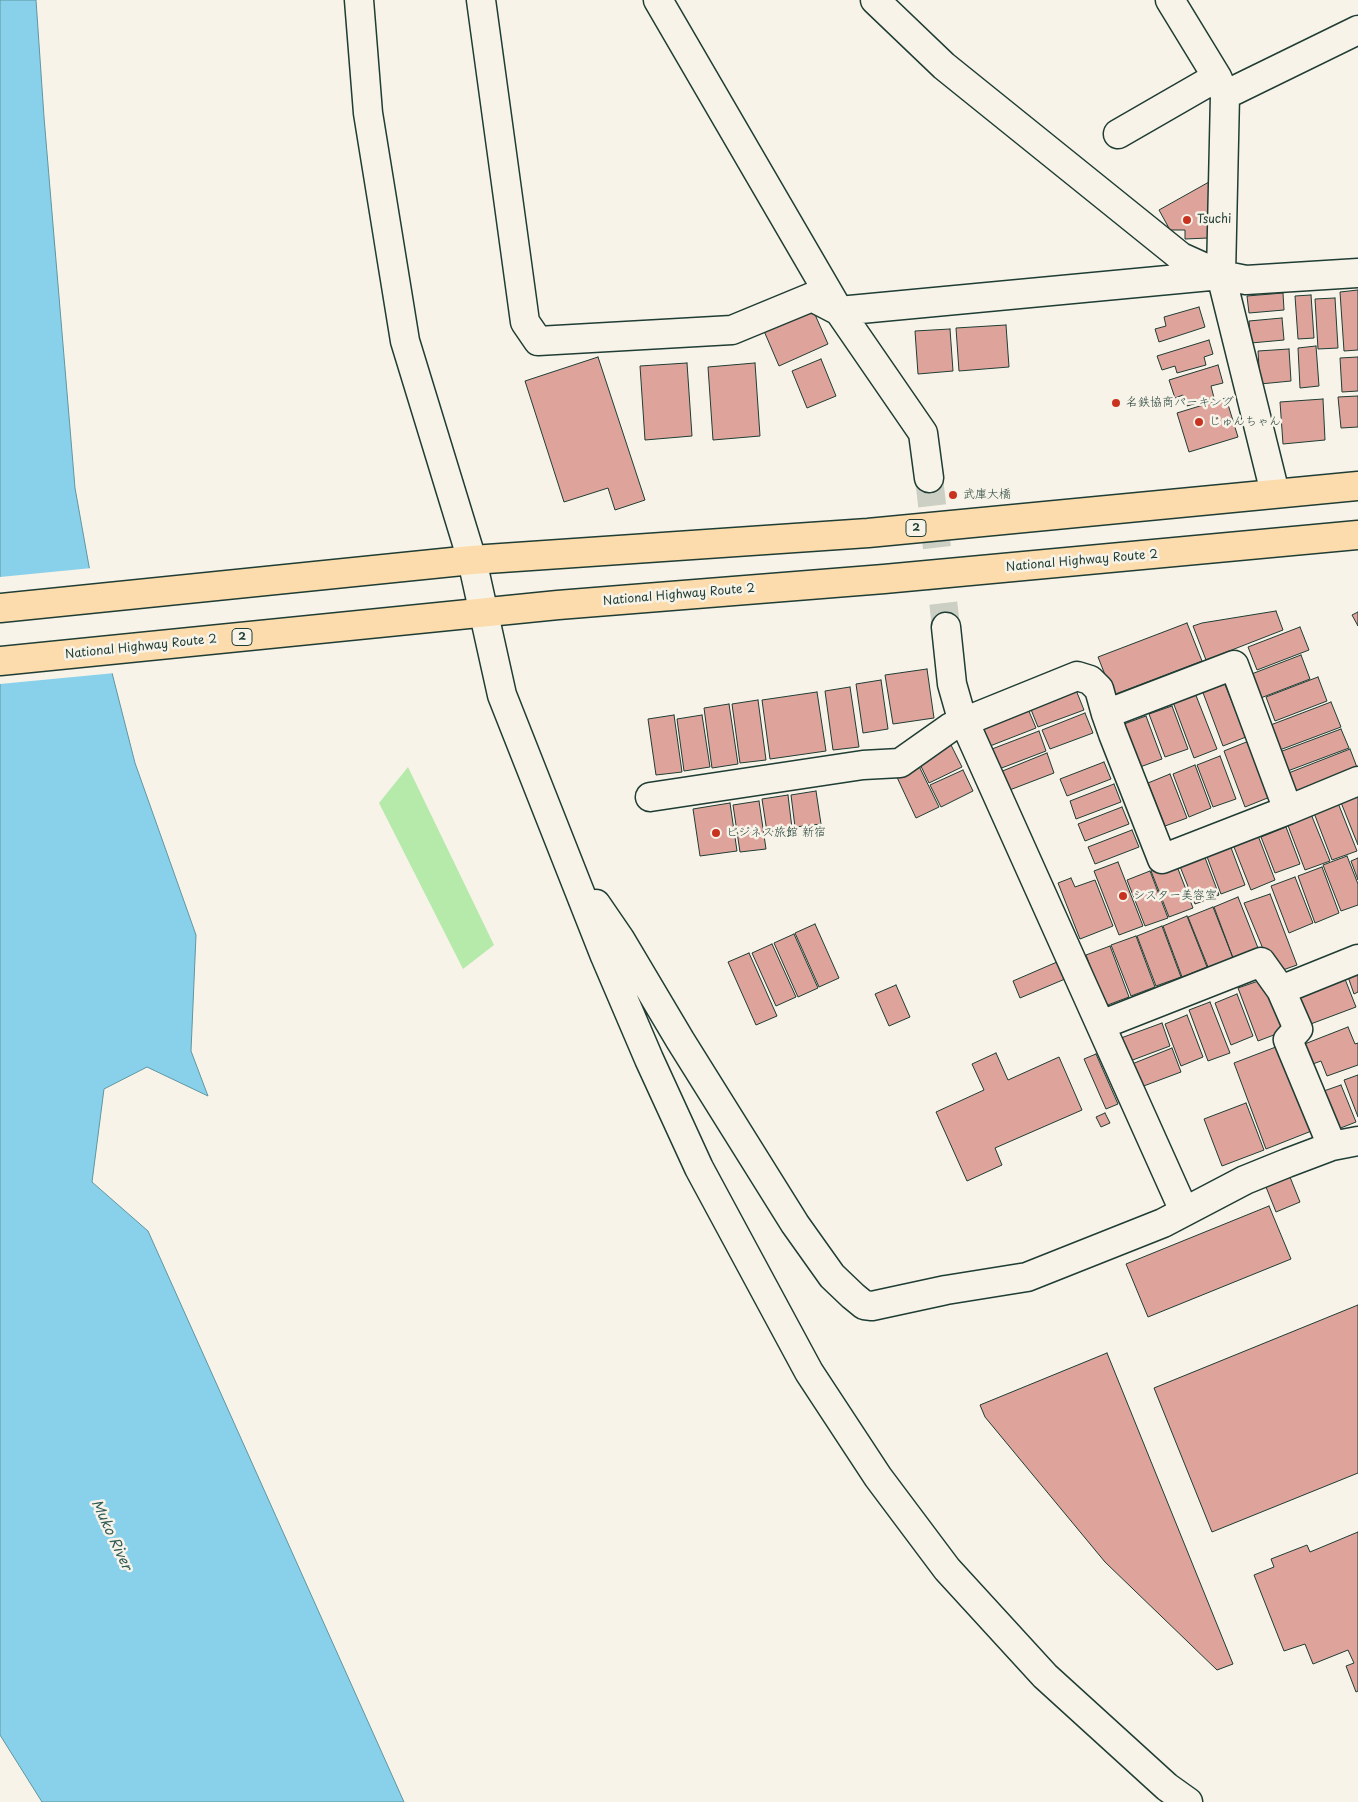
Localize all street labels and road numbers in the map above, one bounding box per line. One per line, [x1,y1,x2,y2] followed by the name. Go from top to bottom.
[906,520,926,536] road number: 2
[1005,547,1159,575] street label: National Highway Route 2
[602,581,756,609] street label: National Highway Route 2
[232,628,252,646] road number: 2
[64,632,218,662] street label: National Highway Route 2

